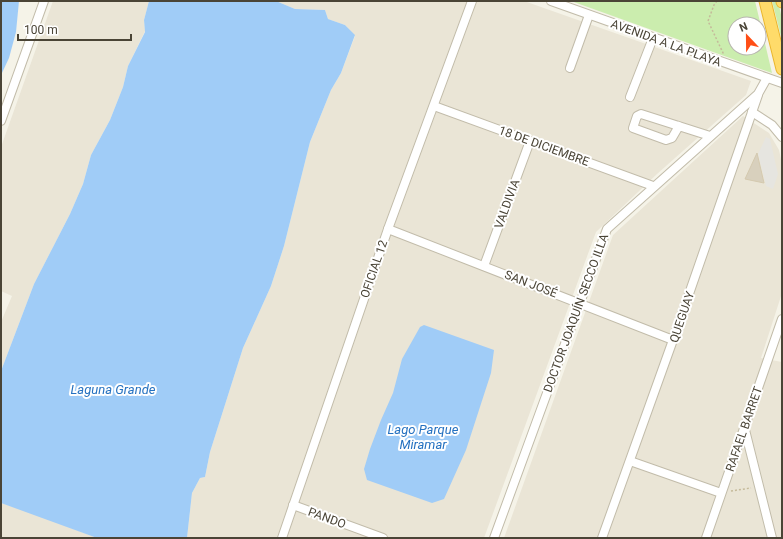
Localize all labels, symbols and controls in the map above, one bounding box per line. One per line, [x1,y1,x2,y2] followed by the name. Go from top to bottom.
[18,16,131,42] scale bar
[727,16,767,56] north arrow
[609,17,723,70] street label: AVENIDA A LA PLAYA
[737,20,750,35] text: N
[24,23,58,37] text: 100 m
[497,123,591,169] street label: 18 DE DICIEMBRE
[492,177,522,231] street label: VALDIVIA
[540,231,611,394] street label: DOCTOR JOAQUÍN SECCO ILLA
[358,238,390,300] street label: OFICIAL 12
[503,267,560,301] street label: SAN JOSÉ
[667,289,698,344] street label: QUEGUAY
[71,382,156,397] water label: Laguna Grande
[723,385,765,473] street label: RAFAEL BARRET
[388,422,459,452] water label: Lago Parque Miramar
[306,505,348,531] street label: PANDO

